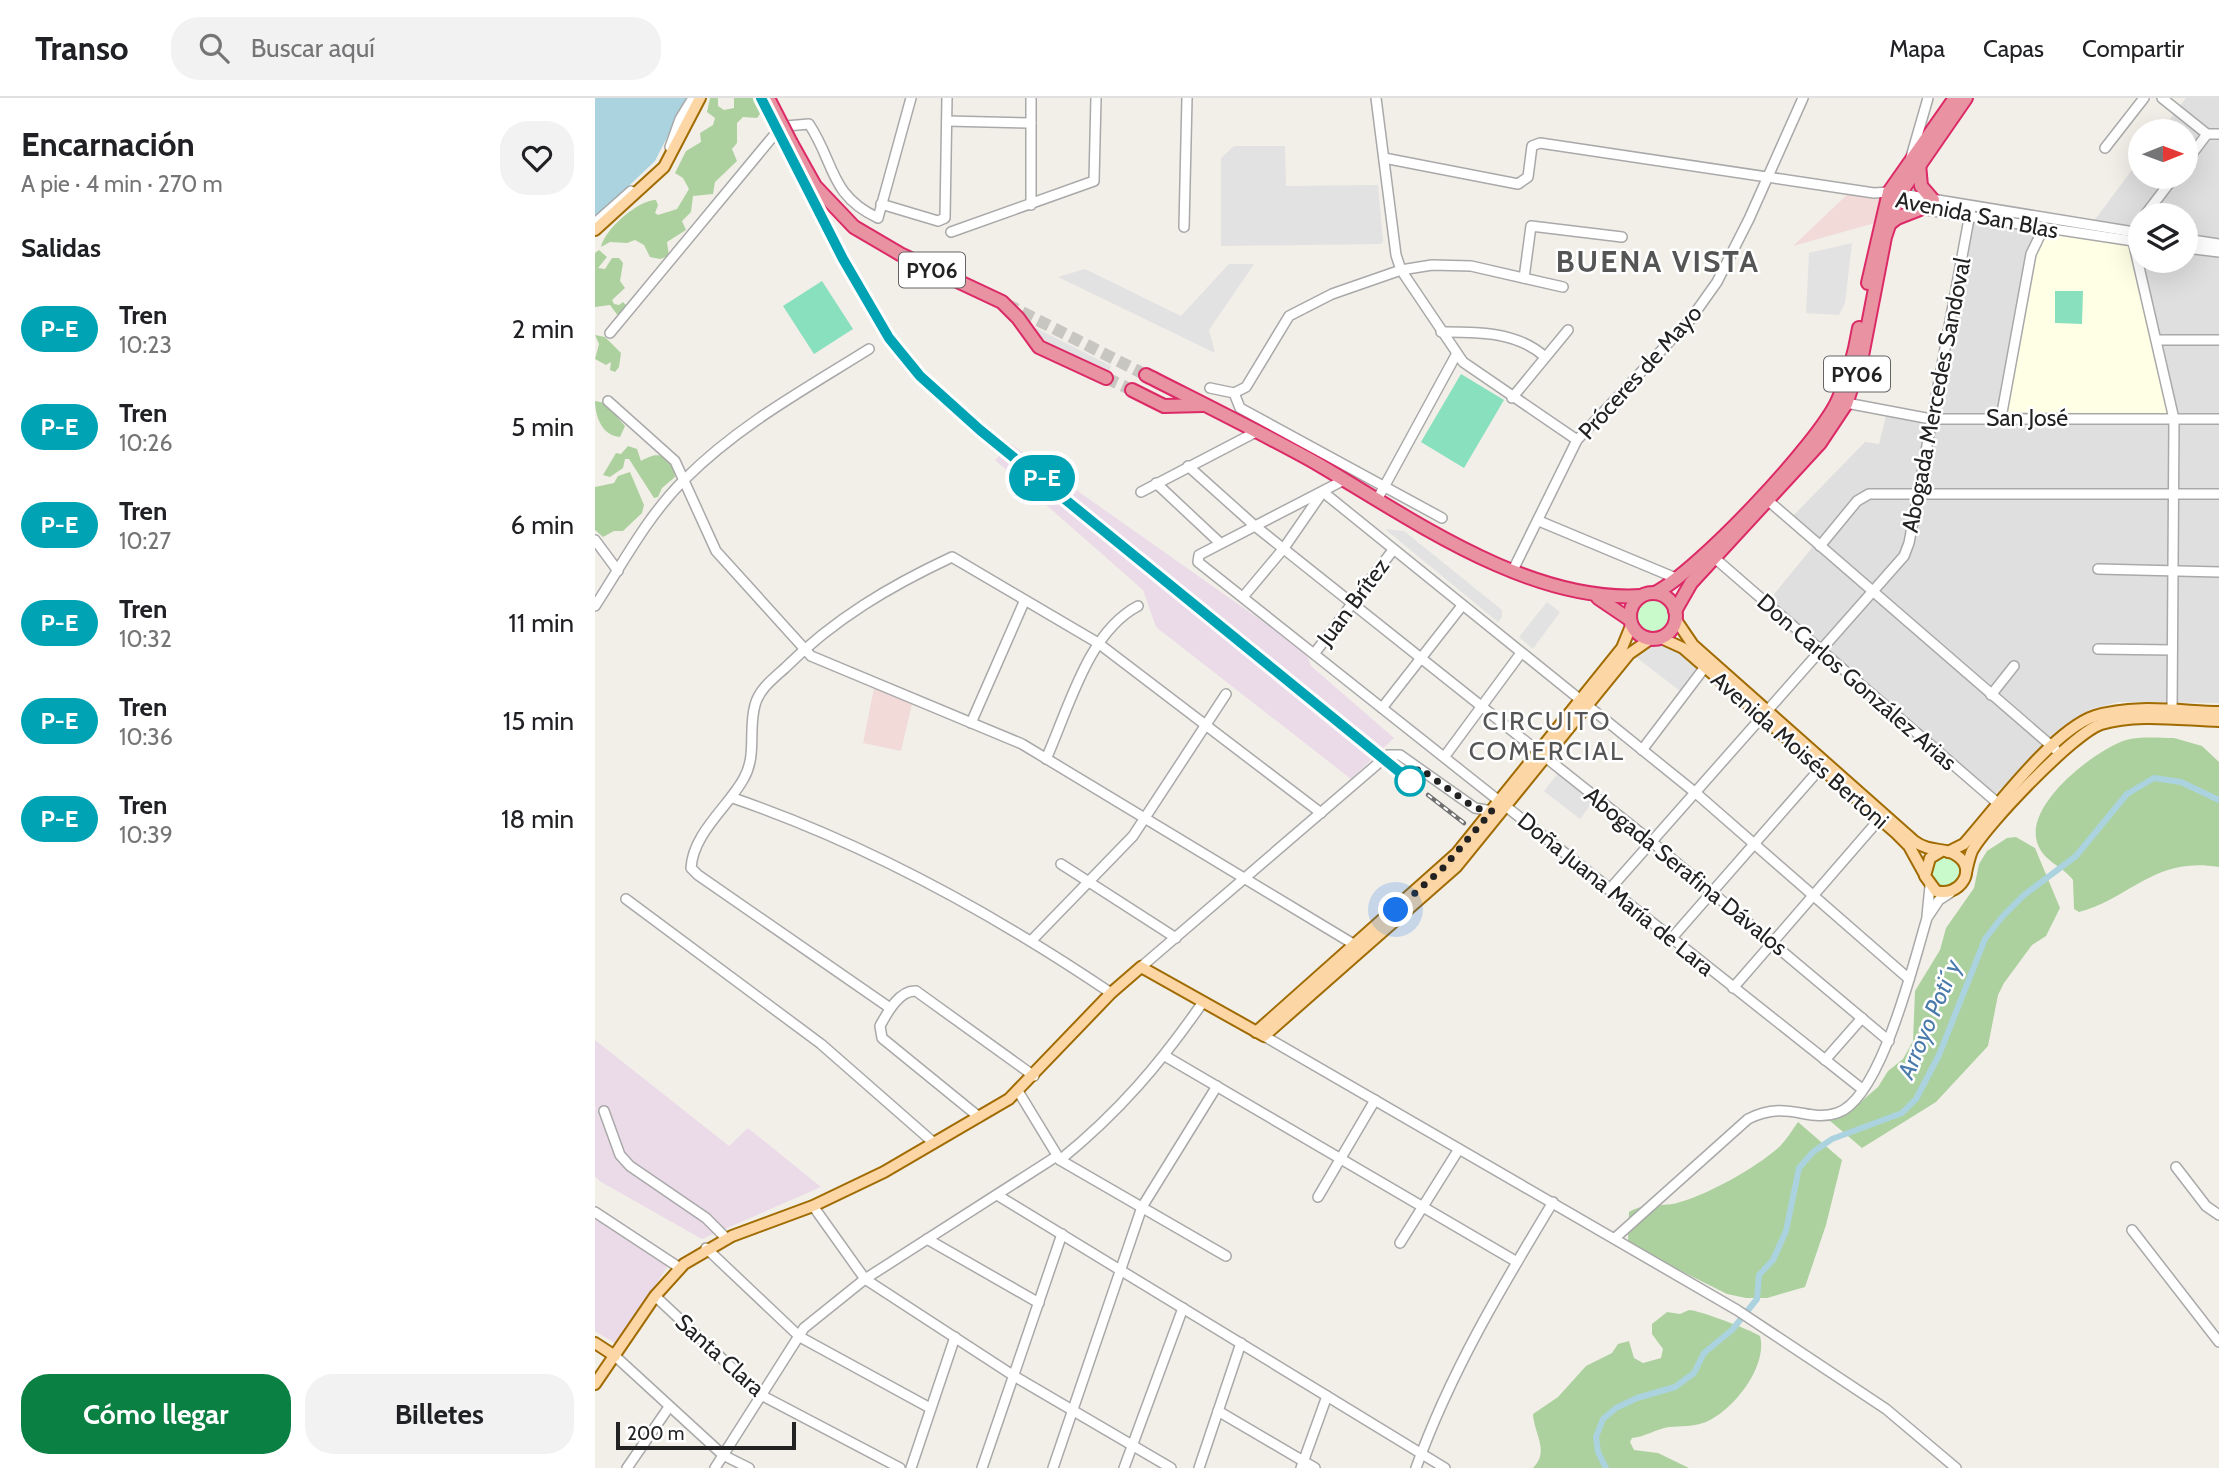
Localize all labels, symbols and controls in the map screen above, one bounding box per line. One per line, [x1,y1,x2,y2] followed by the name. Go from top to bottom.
[171,17,661,80] search box
[35,28,129,68] text: Transo
[195,29,233,67] icon: search
[251,32,375,64] text: Buscar aquí
[1889,34,1945,63] text: Mapa
[1983,34,2044,63] text: Capas
[2082,34,2184,63] text: Compartir
[2128,119,2198,189] north arrow
[2128,119,2198,273] map controls
[500,121,574,195] button: heart
[21,124,195,164] text: Encarnación
[21,170,223,198] text: A pie · 4 min · 270 m
[1893,186,2061,244] street label: Avenida San Blas
[2128,203,2198,273] button: layers
[21,232,101,264] text: Salidas
[1556,243,1760,280] district label: BUENA VISTA
[899,252,965,288] road number: PY06
[1896,255,1977,535] street label: Abogada Mercedes Sandoval
[119,299,167,331] text: Tren
[1572,299,1708,445] street label: Próceres de Mayo
[512,313,574,345] text: 2 min
[41,314,78,343] text: P-E
[119,331,172,359] text: 10:23
[1824,356,1890,392] road number: PY06
[119,397,167,429] text: Tren
[1986,404,2068,432] street label: San José
[511,411,574,443] text: 5 min
[41,412,78,441] text: P-E
[119,429,172,457] text: 10:26
[1002,455,1082,501] line badge: P-E
[1023,463,1061,492] text: P-E
[119,495,167,527] text: Tren
[511,509,574,541] text: 6 min
[41,510,78,539] text: P-E
[119,527,171,555] text: 10:27
[1310,552,1395,652] street label: Juan Brítez
[1752,588,1962,776] street label: Don Carlos González Arias
[119,593,167,625] text: Tren
[508,607,574,639] text: 11 min
[41,608,78,637] text: P-E
[119,625,172,653] text: 10:32
[1706,665,1894,835] street label: Avenida Moisés Bertoni
[119,691,167,723] text: Tren
[503,705,574,737] text: 15 min
[1469,705,1625,767] district label: CIRCUITO COMERCIAL
[41,706,78,735] text: P-E
[119,723,173,751] text: 10:36
[1395,766,1425,796] unlabelled marker
[1579,781,1793,961] street label: Abogada Serafina Dávalos
[119,789,167,821] text: Tren
[501,803,574,835] text: 18 min
[41,804,78,833] text: P-E
[1512,806,1720,982] street label: Doña Juana María de Lara
[119,821,173,849] text: 10:39
[1378,892,1413,927] your location
[1891,954,1967,1084] water label: Arroyo Poti´y
[670,1308,770,1402] street label: Santa Clara
[21,1374,291,1454] button: Cómo llegar
[305,1374,574,1454] button: Billetes
[616,1419,796,1451] scale bar
[627,1422,684,1445] text: 200 m

